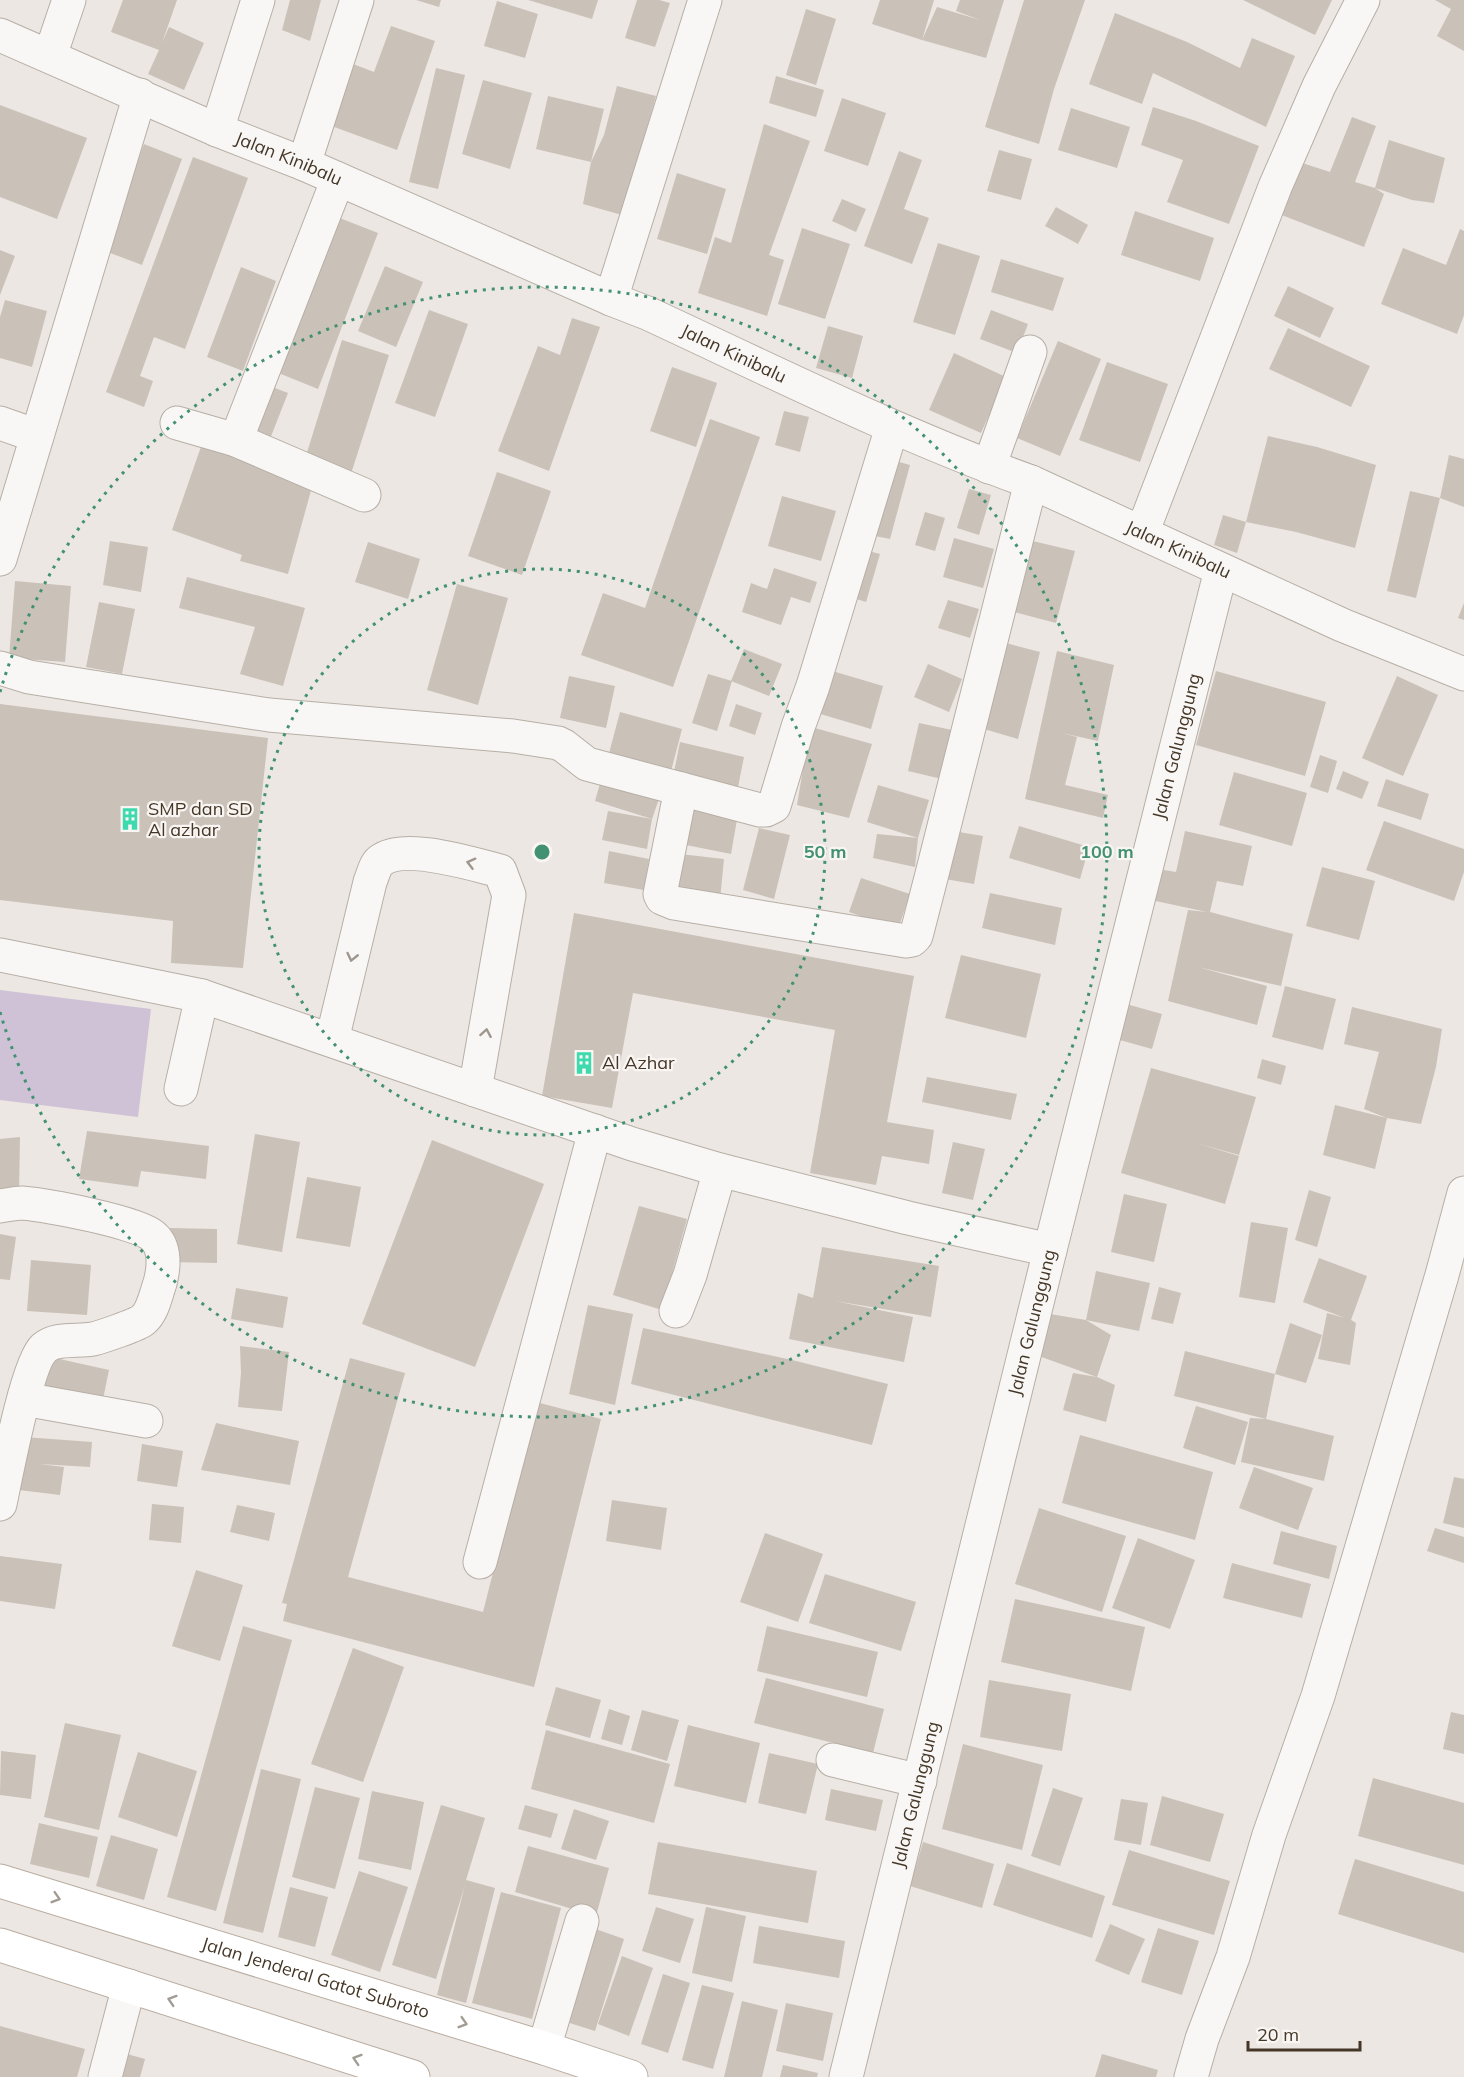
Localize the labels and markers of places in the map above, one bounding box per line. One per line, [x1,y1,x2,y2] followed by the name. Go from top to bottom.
[148,797,253,841] place label: SMP dan SD Al azhar
[117,806,143,832] building icon: SMP dan SD Al azhar
[532,842,552,862] centre of rings
[571,1050,597,1076] building icon: Al Azhar
[602,1051,675,1074] place label: Al Azhar

